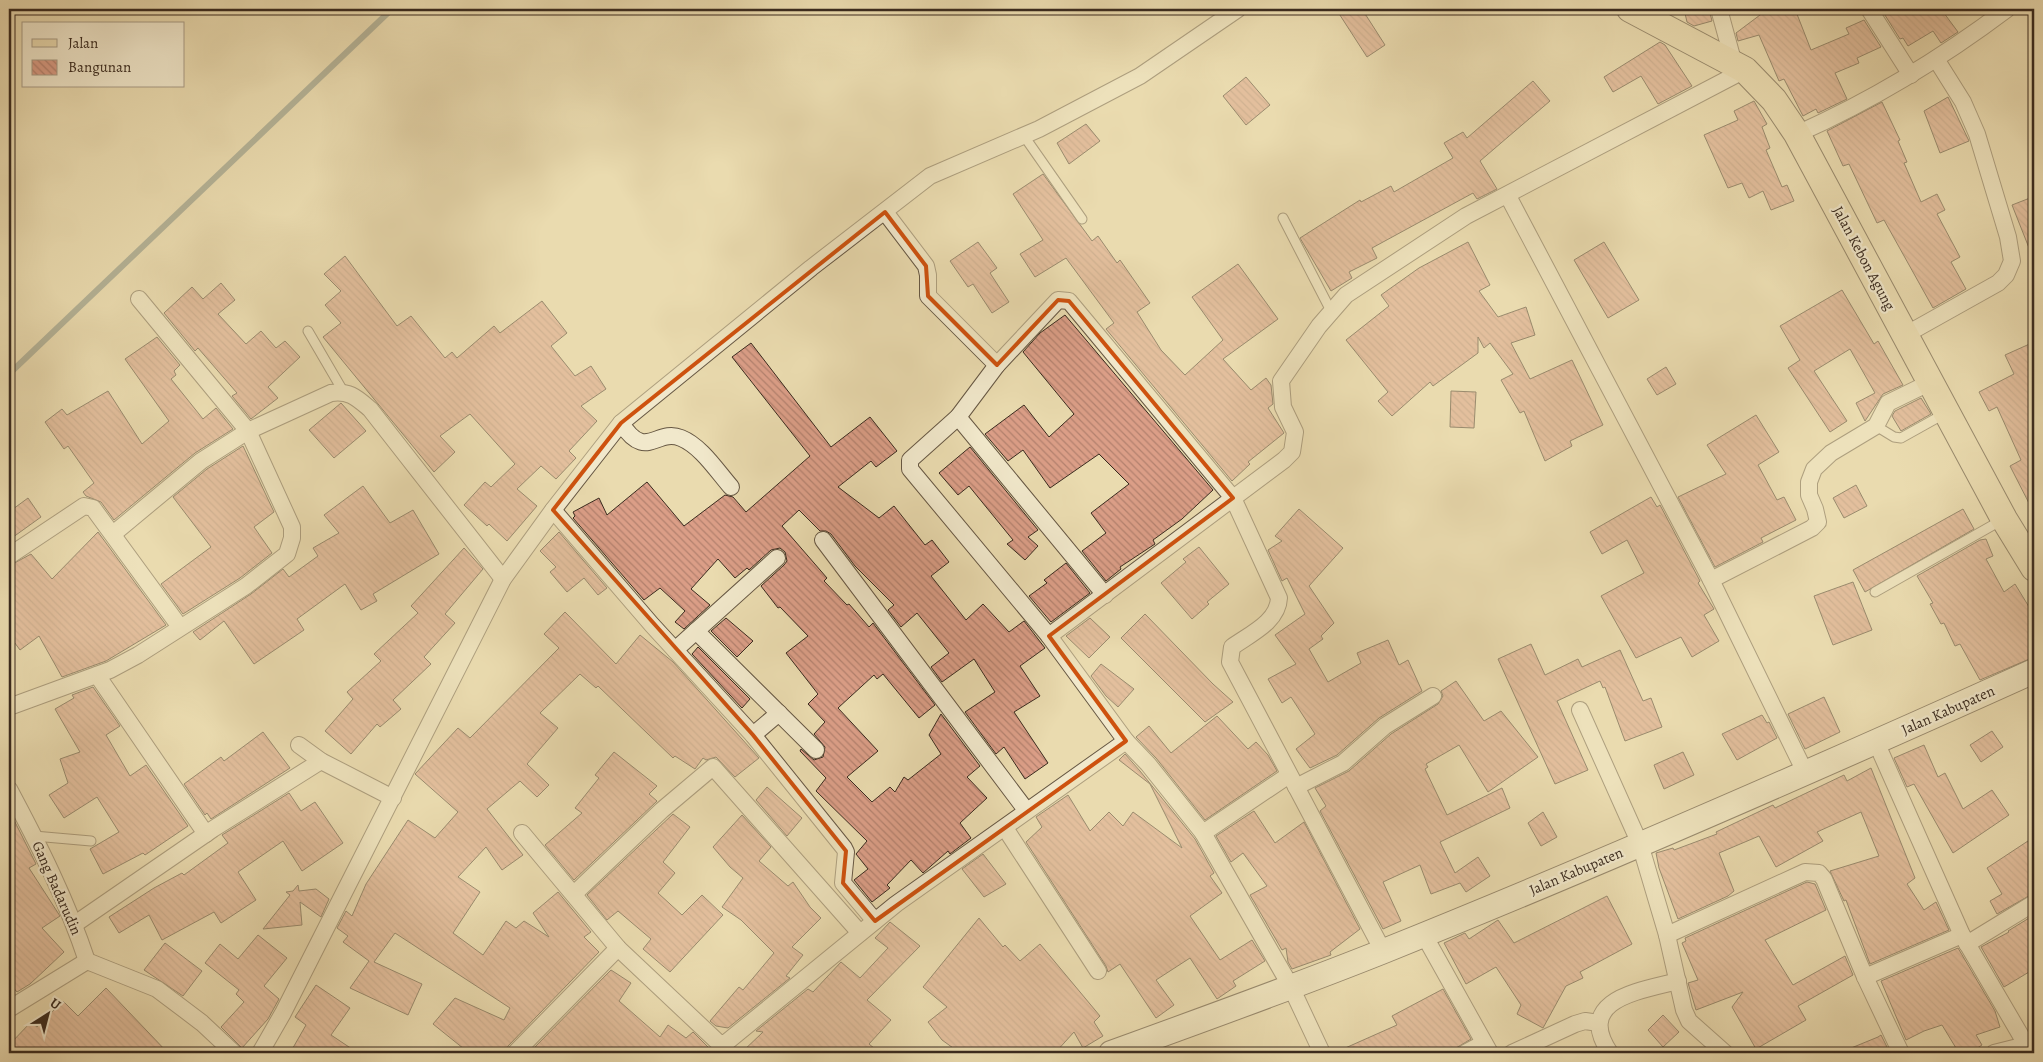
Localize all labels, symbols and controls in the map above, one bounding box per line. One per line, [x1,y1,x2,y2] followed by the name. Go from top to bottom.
[22,22,185,88] legend
[68,33,98,53] text: Jalan
[68,57,131,77] text: Bangunan
[1828,202,1900,314] street label: Jalan Kebon Agung
[1898,681,1998,739] street label: Jalan Kabupaten
[27,838,87,938] street label: Gang Badarudin
[1526,842,1626,900] street label: Jalan Kabupaten
[22,990,72,1040] north arrow
[46,993,65,1014] text: U

